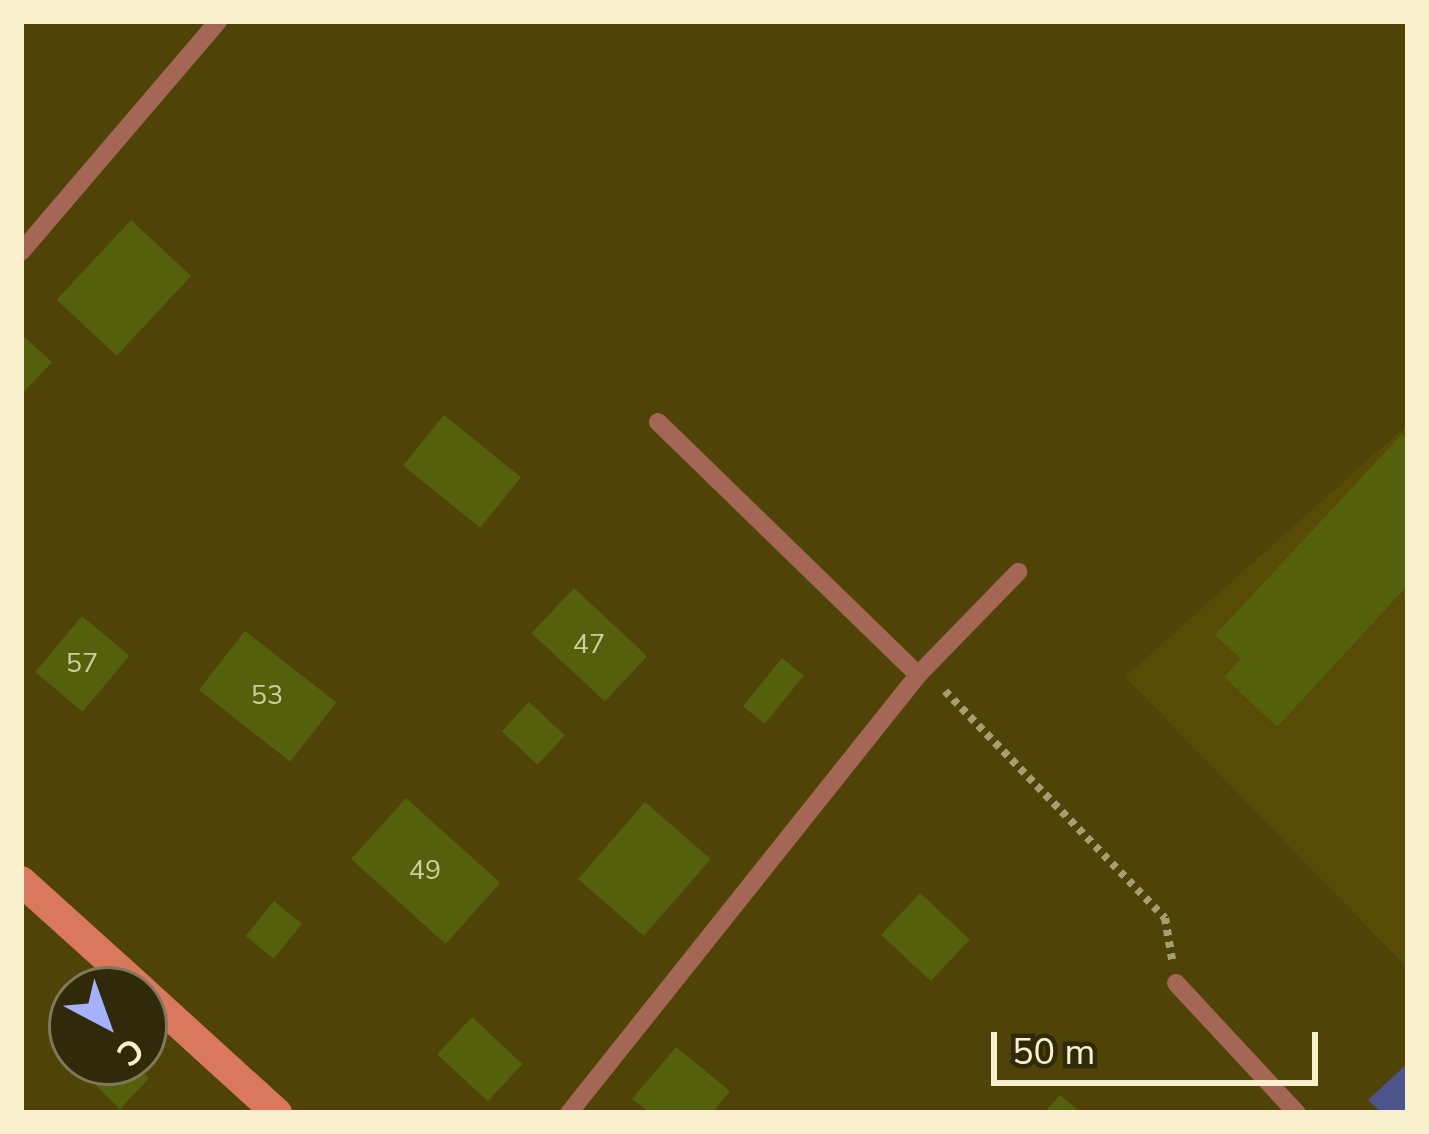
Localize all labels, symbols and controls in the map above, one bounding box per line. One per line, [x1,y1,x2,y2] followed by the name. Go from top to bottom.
[573,629,605,661] house number: 47
[66,648,98,680] house number: 57
[251,680,283,712] house number: 53
[409,855,441,887] house number: 49
[48,966,168,1086] north arrow
[997,1008,1324,1082] scale bar
[107,1027,153,1076] text: С
[1012,1028,1095,1077] text: 50 m

